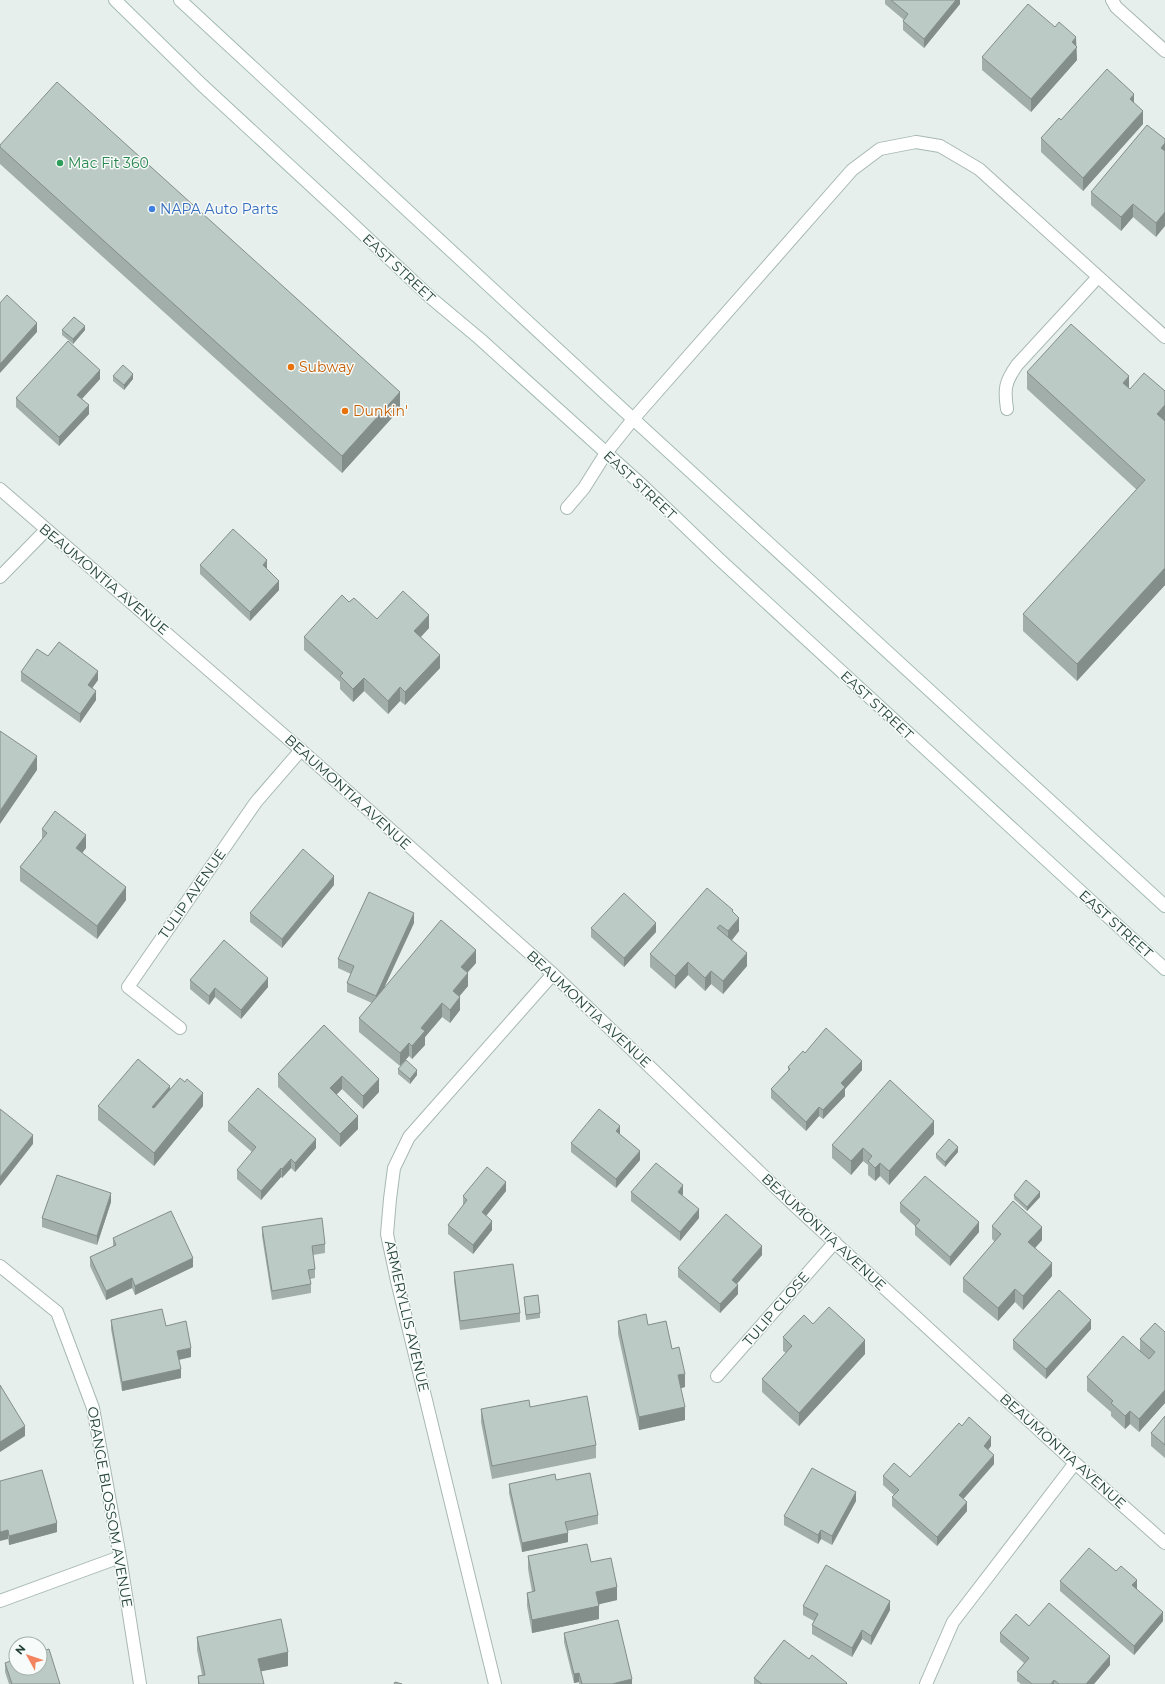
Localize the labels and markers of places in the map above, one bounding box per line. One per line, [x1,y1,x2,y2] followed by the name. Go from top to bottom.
[68,154,149,172] place label: Mac Fit 360
[55,158,65,168] marker: Mac Fit 360
[160,200,278,218] place label: NAPA Auto Parts
[147,204,157,214] marker: NAPA Auto Parts
[299,358,354,376] place label: Subway
[286,362,296,372] marker: Subway
[353,402,408,420] place label: Dunkin'
[340,406,350,416] marker: Dunkin'

